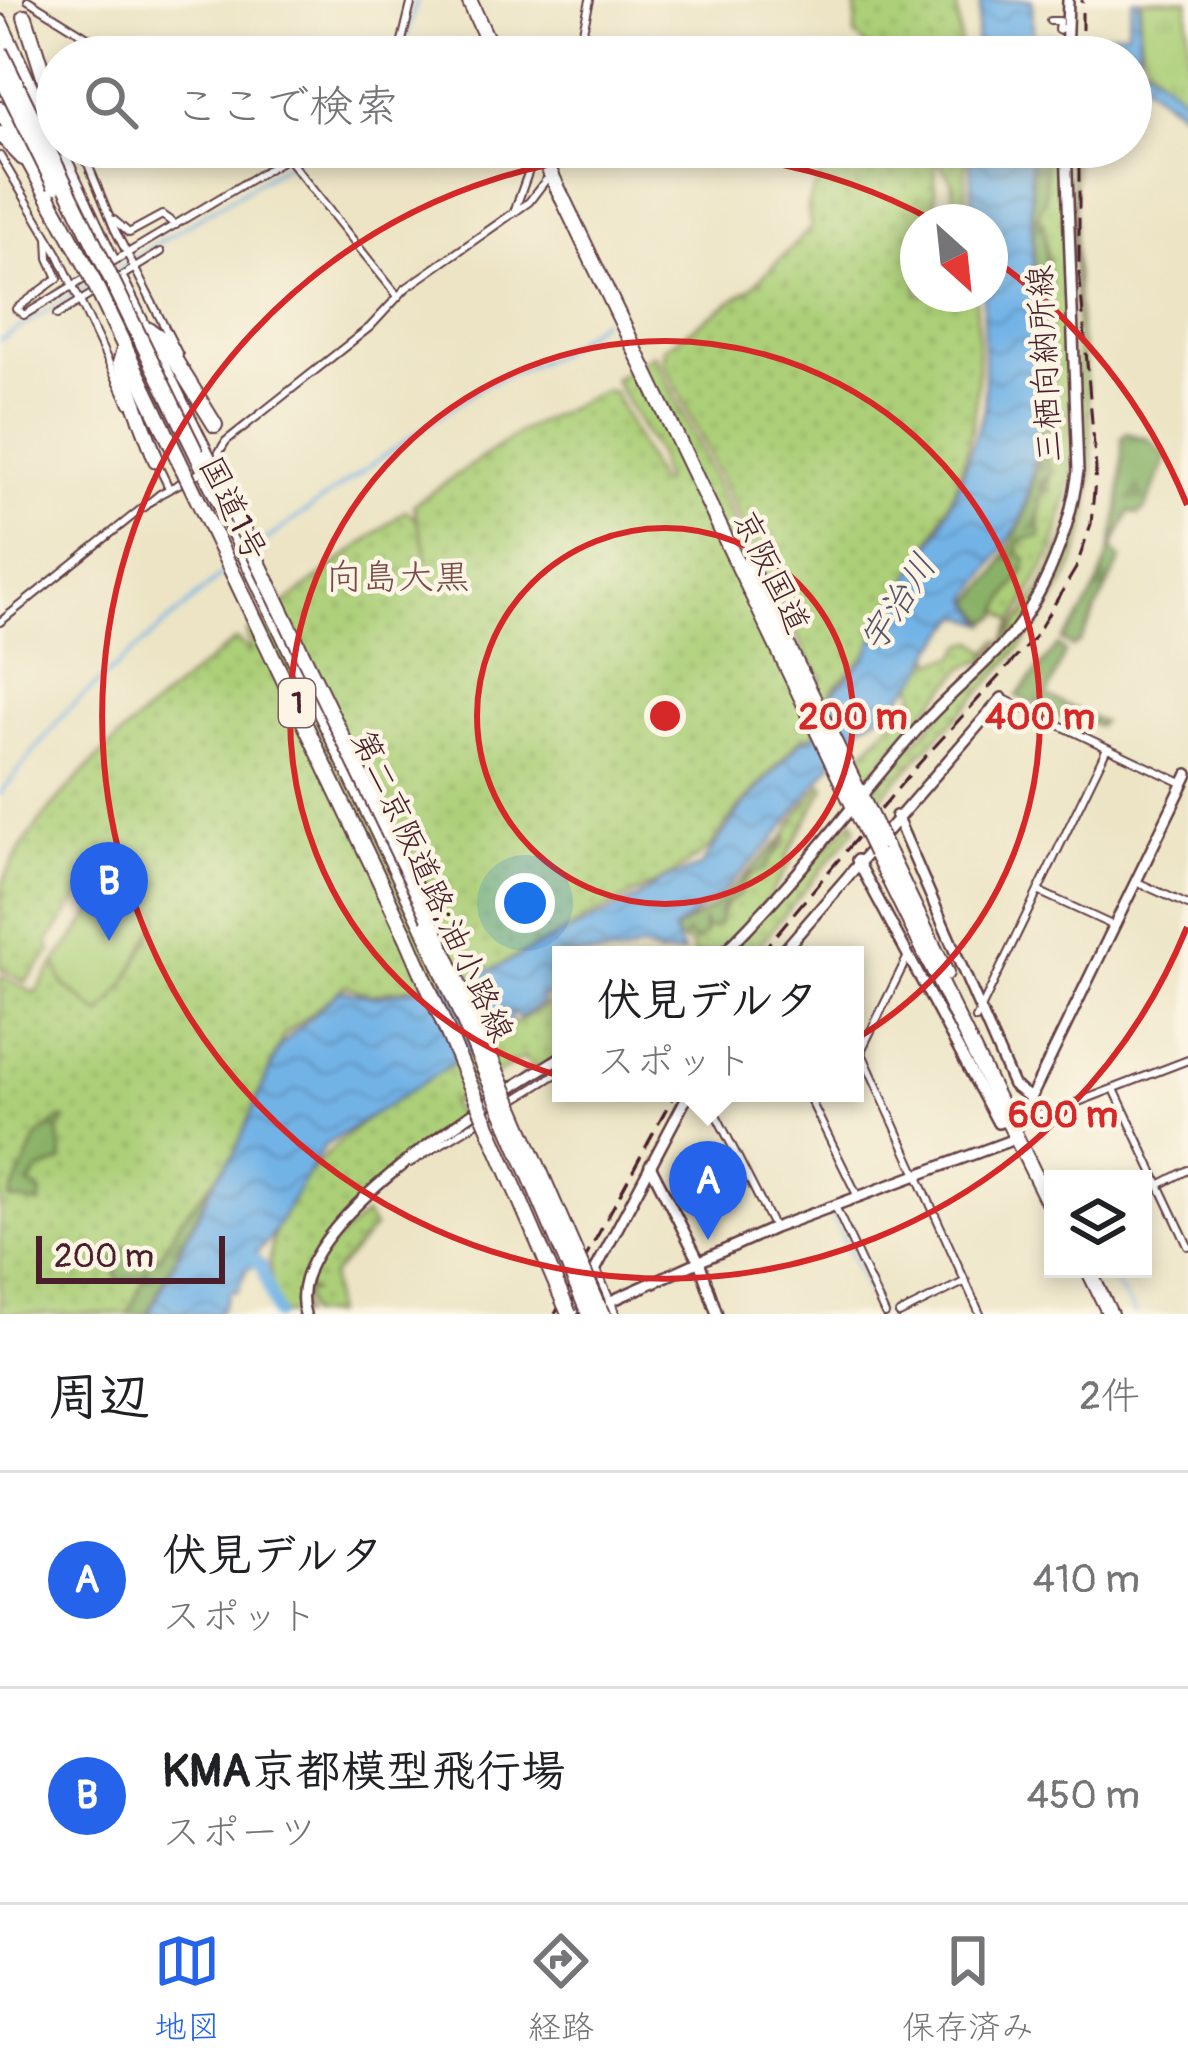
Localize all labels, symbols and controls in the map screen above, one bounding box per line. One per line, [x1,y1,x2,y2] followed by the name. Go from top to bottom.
[36,36,1152,168] search box
[78,69,144,135] icon: search
[174,79,399,135] text: ここで検索
[900,204,1008,312] north arrow
[1019,264,1071,464] street label: 三栖向納所線
[190,450,276,568] street label: 国道1号
[724,504,818,640] street label: 京阪国道
[850,545,946,661] water label: 宇治川
[326,555,470,600] district label: 向島大黒
[279,679,315,727] road number: 1
[644,695,686,737] centre of rings
[798,695,908,740] text: 200 m
[985,695,1095,740] text: 400 m
[342,724,522,1048] street label: 第二京阪道路;油小路線
[70,842,148,941] pin: B
[495,873,555,933] your location
[552,946,864,1102] popup
[597,973,819,1029] text: 伏見デルタ
[597,1037,753,1086] text: スポット
[1008,1093,1118,1138] text: 600 m
[669,1141,747,1240] pin: A
[1044,1170,1152,1278] map controls
[1044,1170,1152,1278] button: layers
[36,1230,225,1283] scale bar
[54,1236,154,1277] text: 200 m
[48,1366,150,1430] text: 周辺
[1079,1372,1140,1421] text: 2件
[162,1528,384,1584] text: 伏見デルタ
[74,1555,100,1604] text: A
[1032,1555,1140,1604] text: 410 m
[162,1592,318,1641] text: スポット
[162,1744,566,1800] text: KMA京都模型飛行場
[76,1771,98,1820] text: B
[1027,1771,1140,1820] text: 450 m
[162,1808,317,1857] text: スポーツ
[154,1928,220,2048] tab: 地図
[528,1928,594,2048] tab: 経路
[902,1928,1034,2048] tab: 保存済み

